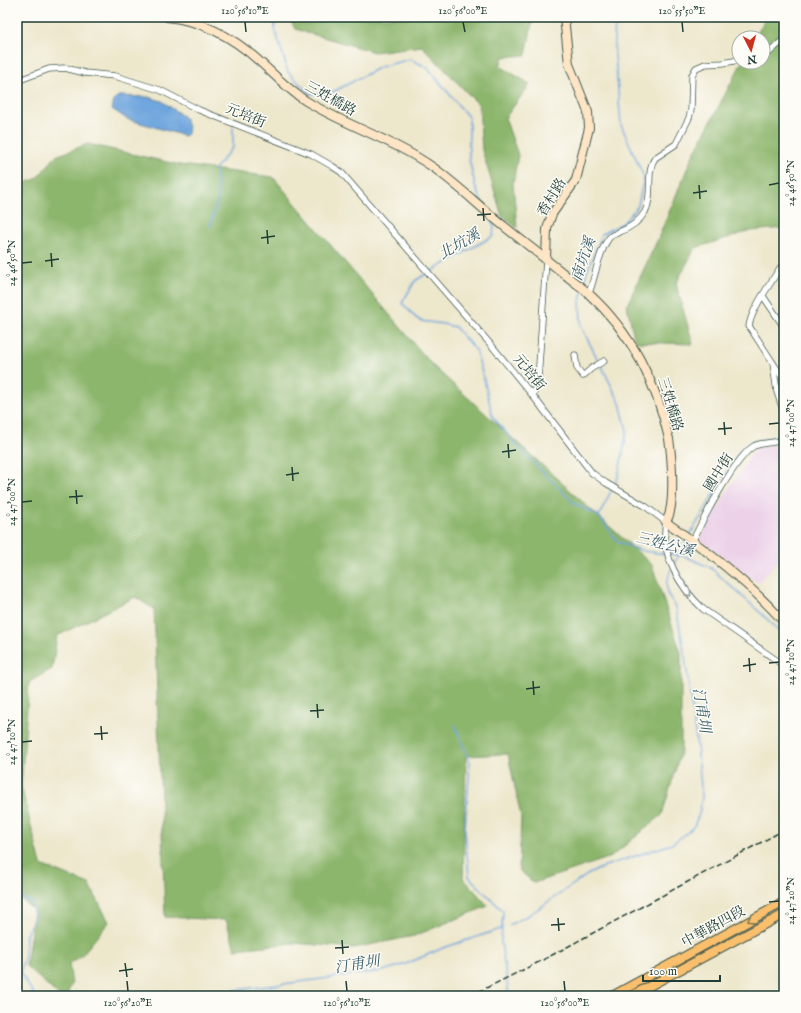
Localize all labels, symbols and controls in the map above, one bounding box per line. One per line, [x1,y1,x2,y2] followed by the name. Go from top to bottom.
[221,5,269,18] text: 120°56'10"E
[439,5,487,18] text: 120°56'00"E
[659,5,706,18] text: 120°55'50"E
[731,30,771,70] north arrow
[746,51,758,66] text: N
[302,77,359,120] street label: 三姓橋路
[223,100,268,132] street label: 元培街
[785,159,798,206] text: 24°46'50"N
[533,175,570,220] street label: 香村路
[435,224,485,264] water label: 北坑溪
[567,233,600,284] water label: 南坑溪
[6,239,19,286] text: 24°46'50"N
[509,351,549,395] street label: 元培街
[653,375,687,434] street label: 三姓橋路
[785,399,798,447] text: 24°47'00"N
[700,450,738,495] street label: 國中街
[6,478,19,526] text: 24°47'00"N
[633,528,698,561] water label: 三姓公溪
[684,589,691,596] one-way arrow
[785,638,798,686] text: 24°47'10"N
[689,686,715,737] water label: 汀甫圳
[6,718,19,766] text: 24°47'10"N
[785,877,798,925] text: 24°47'20"N
[679,902,748,952] street label: 中華路四段
[747,916,754,923] one-way arrow
[333,951,384,977] water label: 汀甫圳
[643,957,720,983] scale bar
[649,964,677,979] text: 100 m
[104,997,152,1010] text: 120°56'20"E
[323,997,371,1010] text: 120°56'10"E
[541,997,589,1010] text: 120°56'00"E

